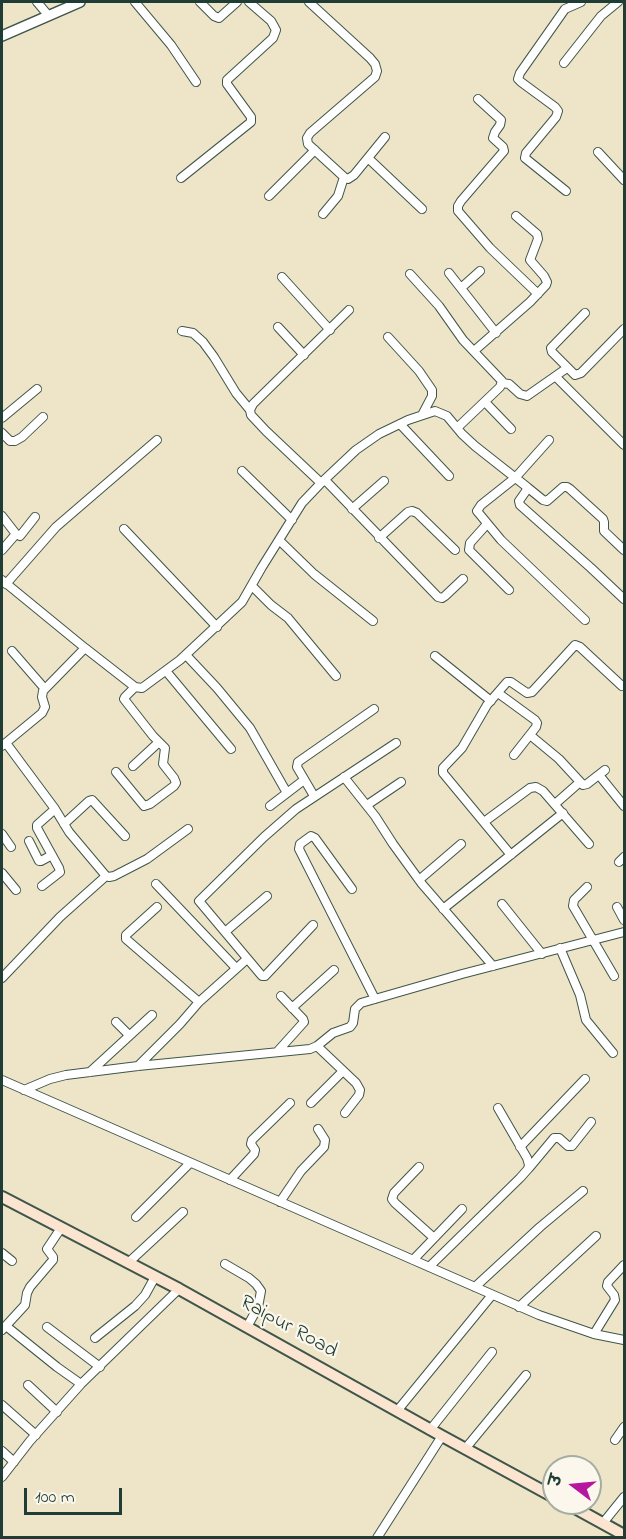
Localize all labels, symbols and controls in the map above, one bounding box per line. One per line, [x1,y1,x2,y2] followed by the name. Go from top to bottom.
[235,1291,341,1365] street label: Raipur Road
[542,1455,602,1515] north arrow
[544,1472,570,1489] text: उ
[27,1476,124,1514] scale bar
[35,1485,75,1511] text: 100 m

